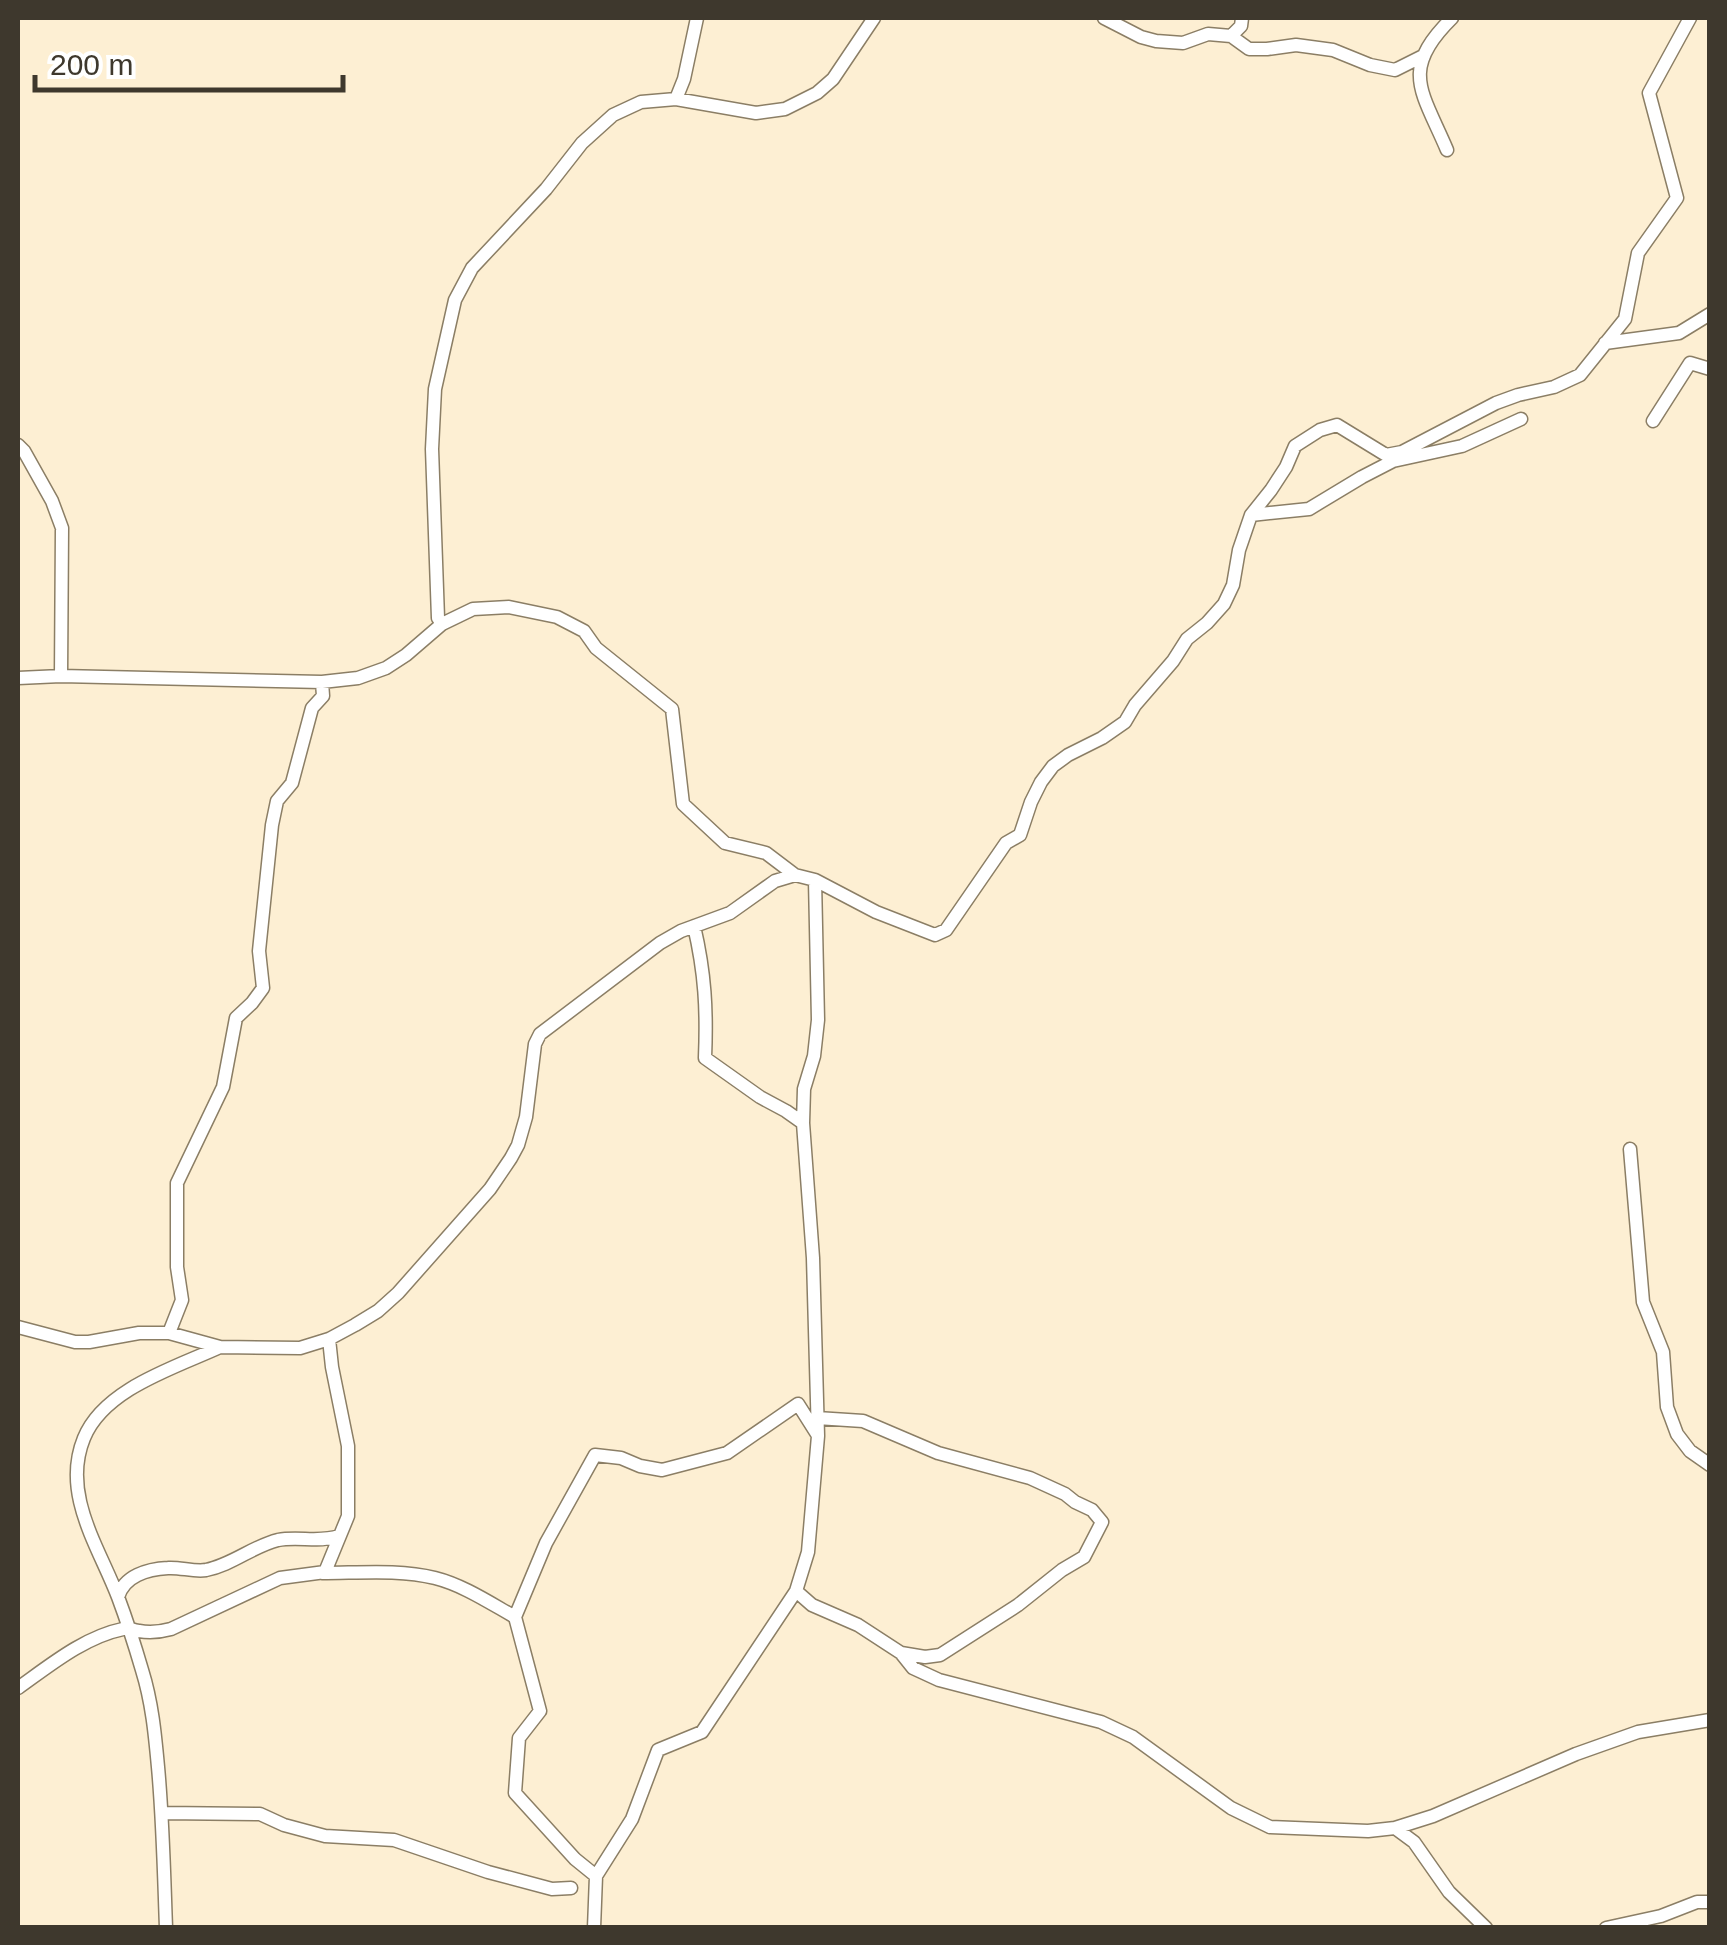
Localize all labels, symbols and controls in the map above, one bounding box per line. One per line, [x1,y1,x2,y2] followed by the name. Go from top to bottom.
[35,30,342,92] scale bar
[50,48,133,81] text: 200 m

